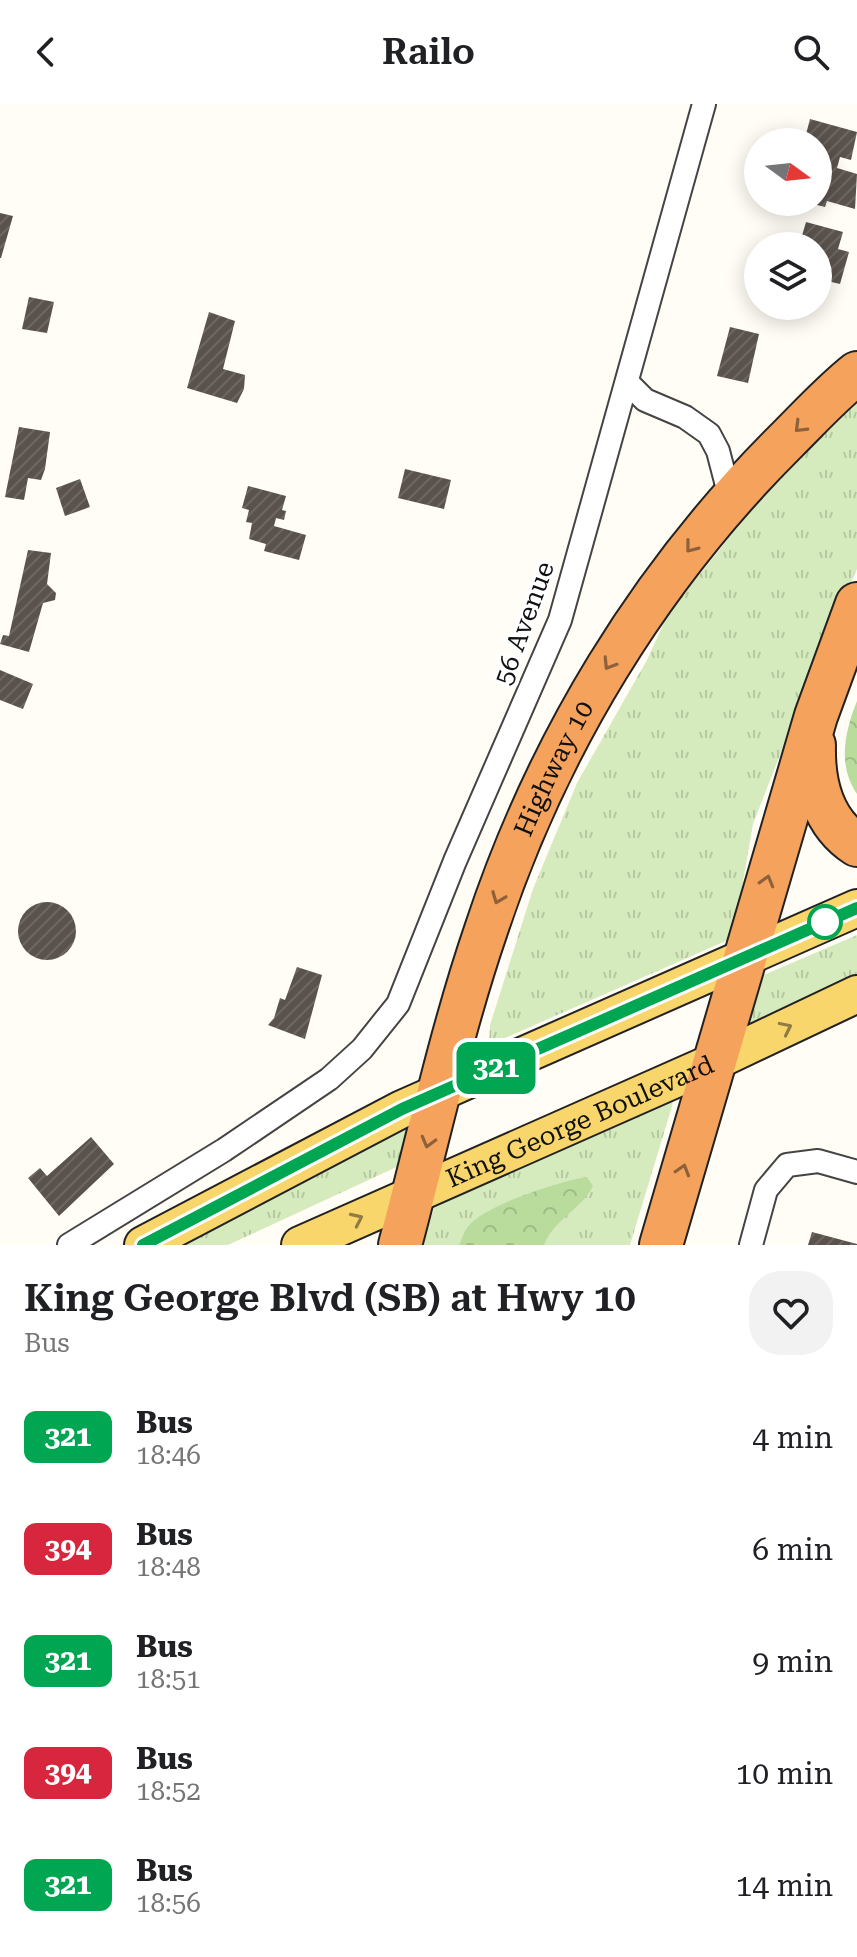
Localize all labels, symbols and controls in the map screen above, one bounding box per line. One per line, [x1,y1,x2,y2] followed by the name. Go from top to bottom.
[24,30,68,74] icon: back
[789,30,833,74] icon: search
[382,31,475,73] text: Railo
[744,128,832,216] north arrow
[744,128,832,320] map controls
[744,232,832,320] button: layers
[795,418,810,432] one-way arrow
[686,538,700,553] one-way arrow
[488,557,560,689] street label: 56 Avenue
[604,655,619,670] one-way arrow
[508,695,600,841] street label: Highway 10
[758,875,774,889] one-way arrow
[491,890,508,904] one-way arrow
[808,905,842,939] unlabelled marker
[778,1022,792,1038] one-way arrow
[450,1042,542,1094] line badge: 321
[441,1049,719,1193] street label: King George Boulevard
[472,1051,520,1084] text: 321
[420,1135,437,1149] one-way arrow
[674,1164,690,1178] one-way arrow
[349,1213,363,1229] one-way arrow
[749,1271,833,1355] button: heart
[24,1276,636,1320] text: King George Blvd (SB) at Hwy 10
[24,1328,70,1358] text: Bus
[136,1405,193,1440] text: Bus
[44,1420,92,1453] text: 321
[752,1420,833,1455] text: 4 min
[136,1440,201,1470] text: 18:46
[136,1517,193,1552] text: Bus
[44,1532,92,1565] text: 394
[752,1532,833,1567] text: 6 min
[136,1552,201,1582] text: 18:48
[136,1629,193,1664] text: Bus
[44,1644,92,1677] text: 321
[752,1644,833,1679] text: 9 min
[136,1664,201,1694] text: 18:51
[136,1741,193,1776] text: Bus
[44,1756,92,1789] text: 394
[736,1756,833,1791] text: 10 min
[136,1776,201,1806] text: 18:52
[136,1853,193,1888] text: Bus
[44,1868,92,1901] text: 321
[736,1868,833,1903] text: 14 min
[136,1888,201,1918] text: 18:56

